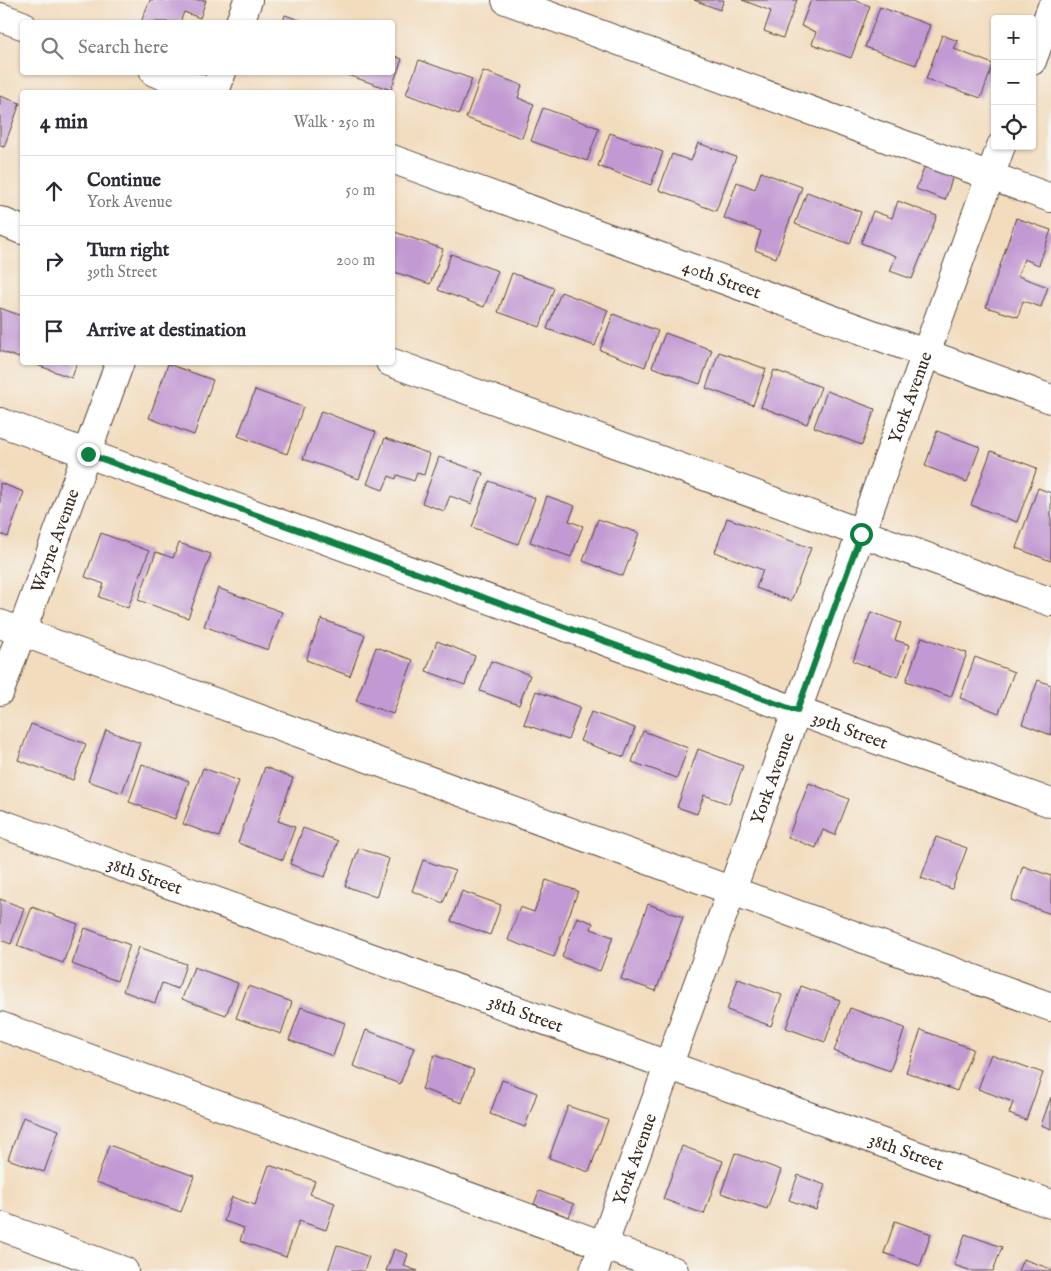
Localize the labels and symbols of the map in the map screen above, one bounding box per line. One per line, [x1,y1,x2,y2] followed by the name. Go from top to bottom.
[679,256,764,305] street label: 40th Street
[884,349,939,447] street label: York Avenue
[77,443,100,466] route end
[27,486,86,597] street label: Wayne Avenue
[850,523,873,546] route start
[808,707,890,756] street label: 39th Street
[747,730,801,828] street label: York Avenue
[104,853,185,901] street label: 38th Street
[484,991,566,1039] street label: 38th Street
[609,1111,663,1209] street label: York Avenue
[865,1129,946,1177] street label: 38th Street

